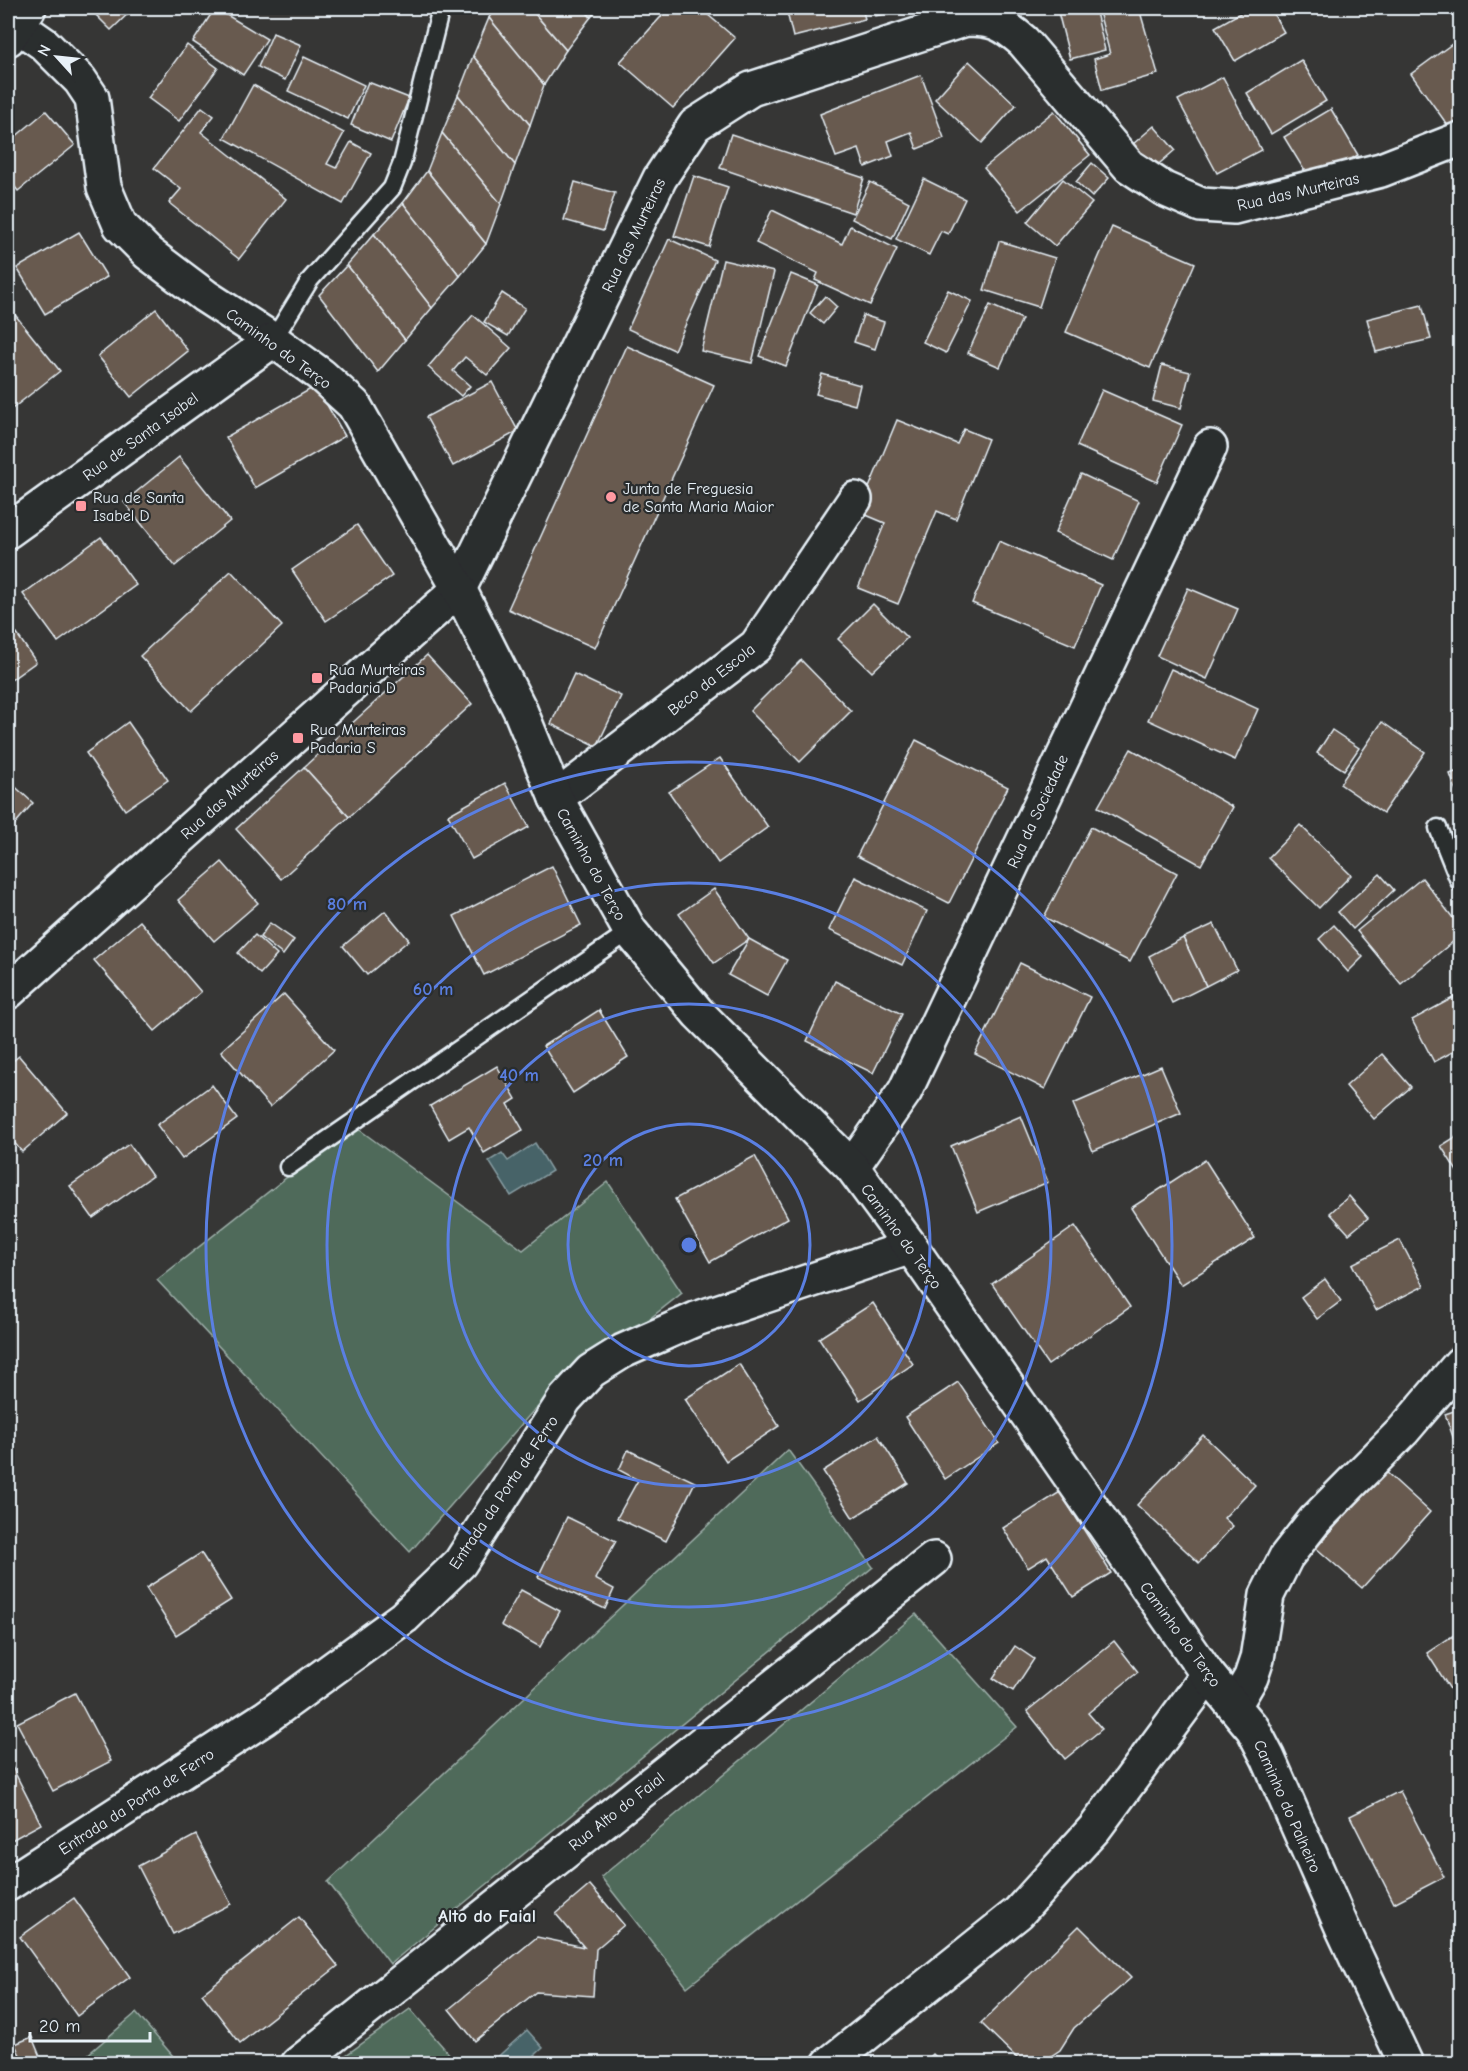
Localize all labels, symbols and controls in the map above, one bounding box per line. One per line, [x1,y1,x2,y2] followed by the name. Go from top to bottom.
[27,27,87,87] north arrow
[34,42,55,59] text: N
[1235,169,1361,215] street label: Rua das Murteiras
[598,175,669,295] street label: Rua das Murteiras
[222,305,335,393] street label: Caminho do Terço
[79,389,202,485] street label: Rua de Santa Isabel
[623,480,774,516] place label: Junta de Freguesia de Santa Maria Maior
[93,489,184,525] place label: Rua de Santa Isabel D
[604,490,618,504] marker: Junta de Freguesia de Santa Maria Maior
[74,499,88,513] marker: Rua de Santa Isabel D
[664,640,759,719] street label: Beco da Escola
[329,661,425,697] place label: Rua Murteiras Padaria D
[310,671,324,685] marker: Rua Murteiras Padaria D
[310,721,406,757] place label: Rua Murteiras Padaria S
[291,731,305,745] marker: Rua Murteiras Padaria S
[177,746,282,843] street label: Rua das Murteiras
[1004,752,1072,871] street label: Rua da Sociedade
[553,805,629,924] street label: Caminho do Terço
[327,894,367,915] text: 80 m
[413,979,453,1000] text: 60 m
[499,1065,539,1086] text: 40 m
[583,1150,623,1171] text: 20 m
[857,1180,945,1293] street label: Caminho do Terço
[679,1235,699,1255] centre of rings
[446,1412,562,1573] street label: Entrada da Porta de Ferro
[1136,1578,1224,1691] street label: Caminho do Terço
[1250,1737,1324,1876] street label: Caminho do Palheiro
[56,1745,218,1859] street label: Entrada da Porta de Ferro
[565,1769,668,1855] street label: Rua Alto do Faial
[438,1906,536,1927] district label: Alto do Faial
[30,2005,150,2043] scale bar
[39,2016,80,2037] text: 20 m

